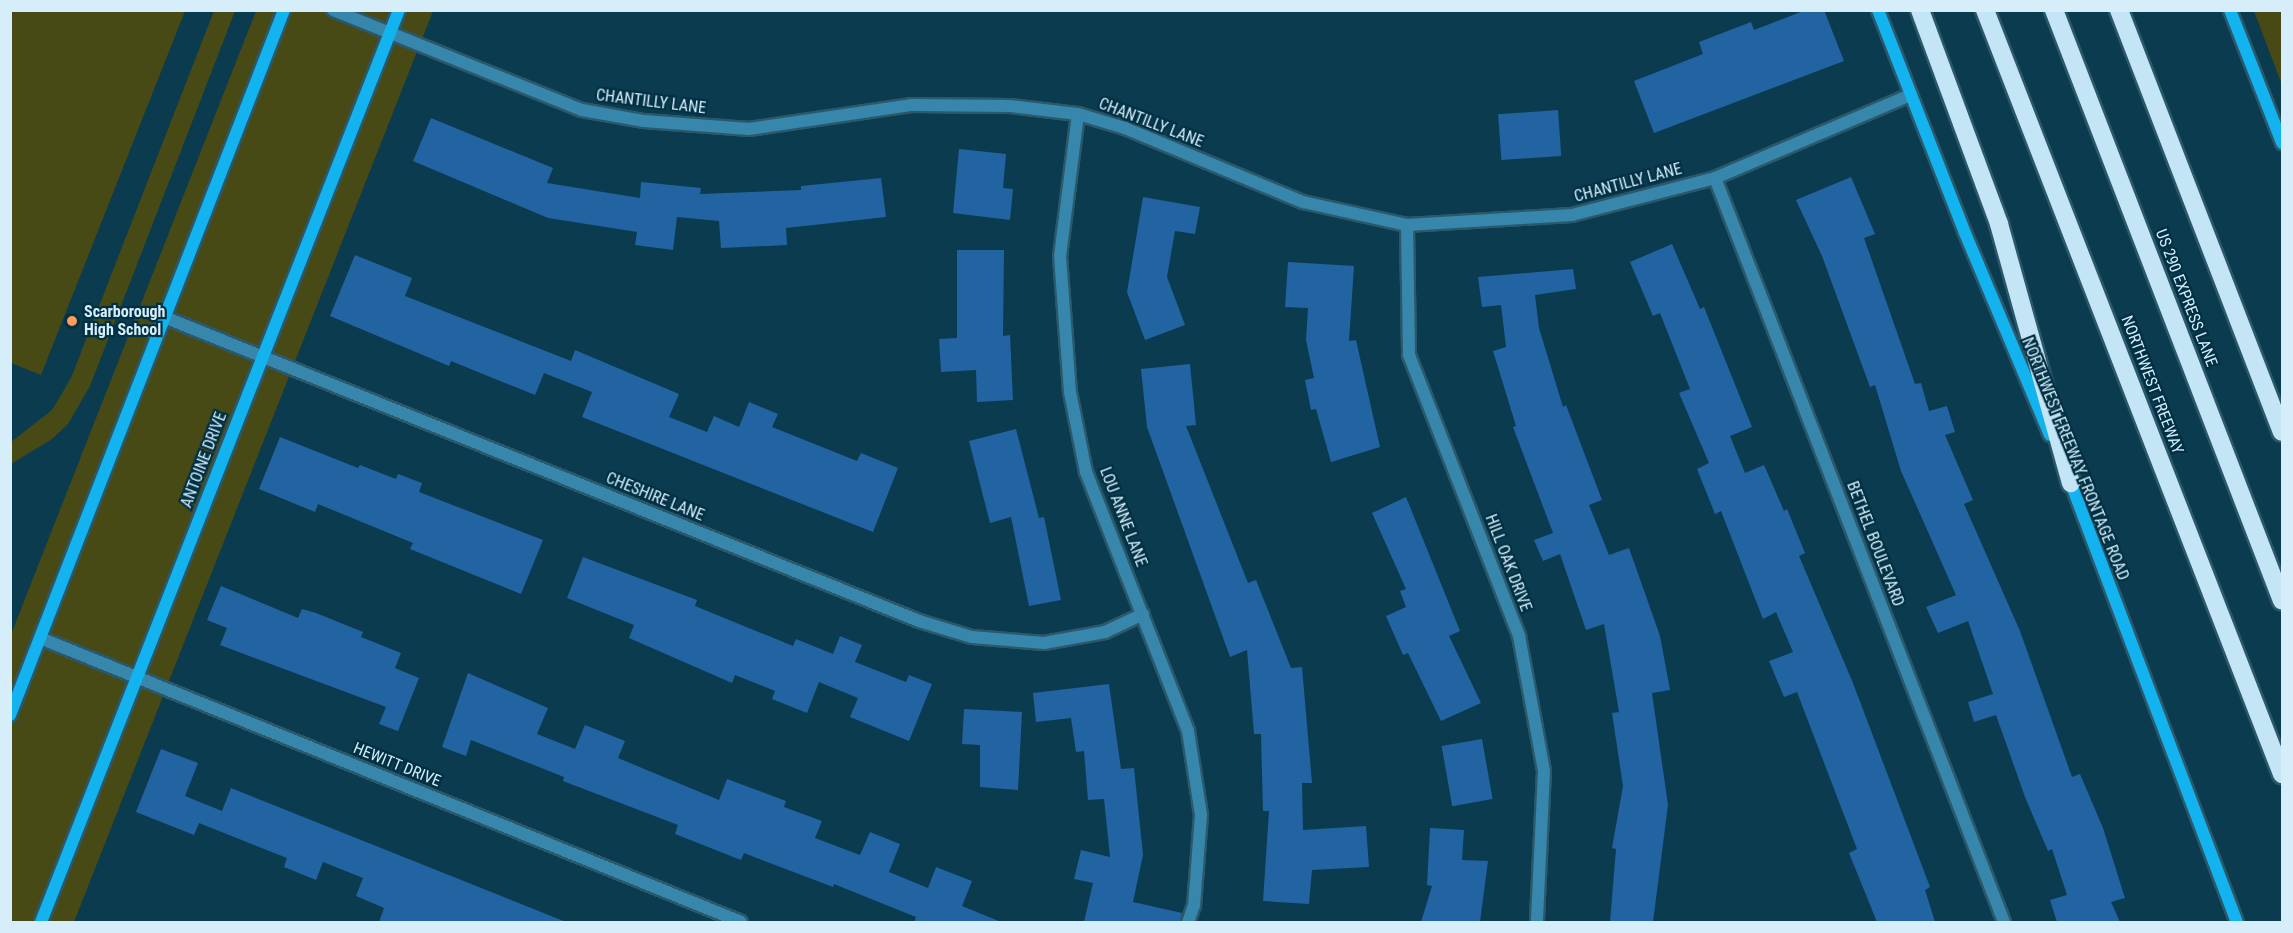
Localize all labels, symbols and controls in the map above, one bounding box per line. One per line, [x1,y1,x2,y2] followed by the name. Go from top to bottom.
[595,86,707,118] street label: CHANTILLY LANE
[1096,94,1206,152] street label: CHANTILLY LANE
[1572,159,1684,207] street label: CHANTILLY LANE
[2151,227,2221,369] street label: US 290 EXPRESS LANE
[84,302,165,340] place label: Scarborough High School
[2117,313,2187,457] street label: NORTHWEST FREEWAY
[65,314,79,328] marker: Scarborough High School
[2017,335,2133,583] street label: NORTHWEST FREEWAY FRONTAGE ROAD
[177,410,231,510] street label: ANTOINE DRIVE
[1095,465,1151,569] street label: LOU ANNE LANE
[603,469,707,525] street label: CHESHIRE LANE
[1842,479,1908,609] street label: BETHEL BOULEVARD
[1481,512,1535,614] street label: HILL OAK DRIVE
[350,739,444,791] street label: HEWITT DRIVE

